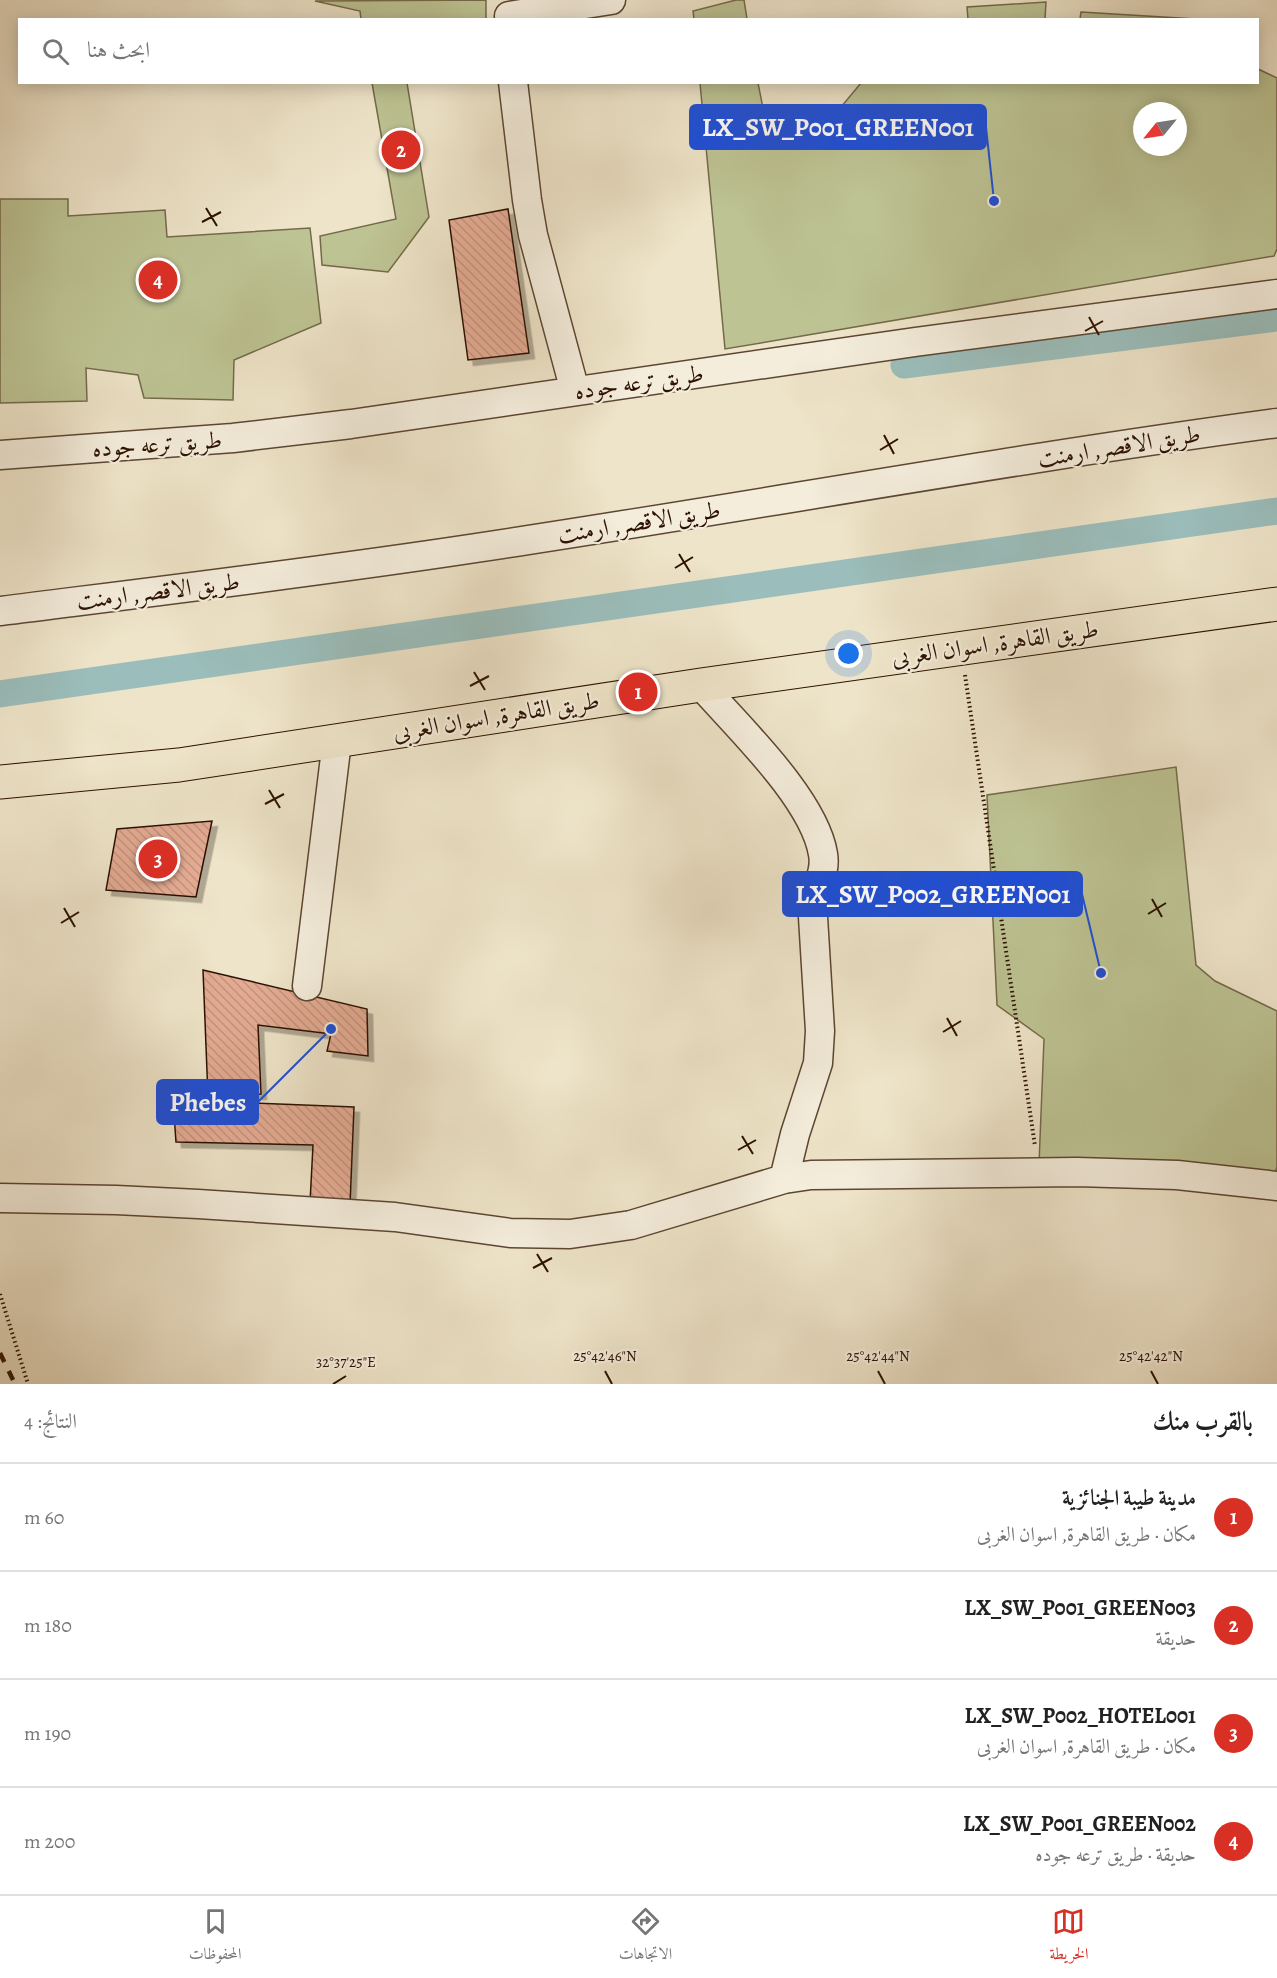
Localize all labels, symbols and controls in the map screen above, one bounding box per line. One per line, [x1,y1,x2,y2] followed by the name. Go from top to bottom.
[18,18,1259,84] search box
[39,35,72,68] icon: search
[87,35,150,65] text: ابحث هنا
[1133,102,1187,156] north arrow
[690,105,986,149] callout: LX_SW_P001_GREEN001
[702,110,974,145] text: LX_SW_P001_GREEN001
[382,128,420,172] pin: 2
[138,258,178,302] pin: 4
[572,357,706,407] street label: طريق ترعه جوده
[1035,417,1203,475] street label: طريق الاقصر, ارمنت
[91,423,223,465] street label: طريق ترعه جوده
[555,493,723,551] street label: طريق الاقصر, ارمنت
[74,565,242,617] street label: طريق الاقصر, ارمنت
[889,613,1101,674] street label: طريق القاهرة, اسوان الغربى
[834,639,863,668] your location
[618,670,658,714] pin: 1
[390,684,602,749] street label: طريق القاهرة, اسوان الغربى
[138,836,178,882] pin: 3
[783,872,1082,916] callout: LX_SW_P002_GREEN001
[795,877,1071,912] text: LX_SW_P002_GREEN001
[157,1080,258,1124] callout: Phebes
[170,1085,246,1120] text: Phebes
[573,1346,637,1366] text: 25°42'46"N
[846,1346,910,1366] text: 25°42'44"N
[1119,1346,1183,1366] text: 25°42'42"N
[316,1352,376,1372] text: 32°37'25"E
[1152,1404,1253,1439] text: بالقرب منك
[24,1408,77,1435] text: النتائج: 4
[1062,1483,1196,1513] text: مدينة طيبة الجنائزية
[24,1504,65,1531] text: 60 m
[1230,1504,1237,1531] text: 1
[977,1521,1196,1548] text: مكان · طريق القاهرة, اسوان الغربى
[964,1593,1196,1623] text: LX_SW_P001_GREEN003
[24,1612,72,1639] text: 180 m
[1229,1612,1238,1639] text: 2
[1156,1625,1196,1652] text: حديقة
[965,1701,1196,1731] text: LX_SW_P002_HOTEL001
[24,1720,71,1747] text: 190 m
[1229,1720,1238,1747] text: 3
[977,1733,1196,1760] text: مكان · طريق القاهرة, اسوان الغربى
[963,1809,1196,1839] text: LX_SW_P001_GREEN002
[24,1828,75,1855] text: 200 m
[1229,1828,1238,1855] text: 4
[1035,1841,1196,1868] text: حديقة · طريق ترعه جوده
[189,1905,241,1969] tab: المحفوظات
[619,1905,672,1969] tab: الاتجاهات
[1049,1905,1088,1969] tab: الخريطة

